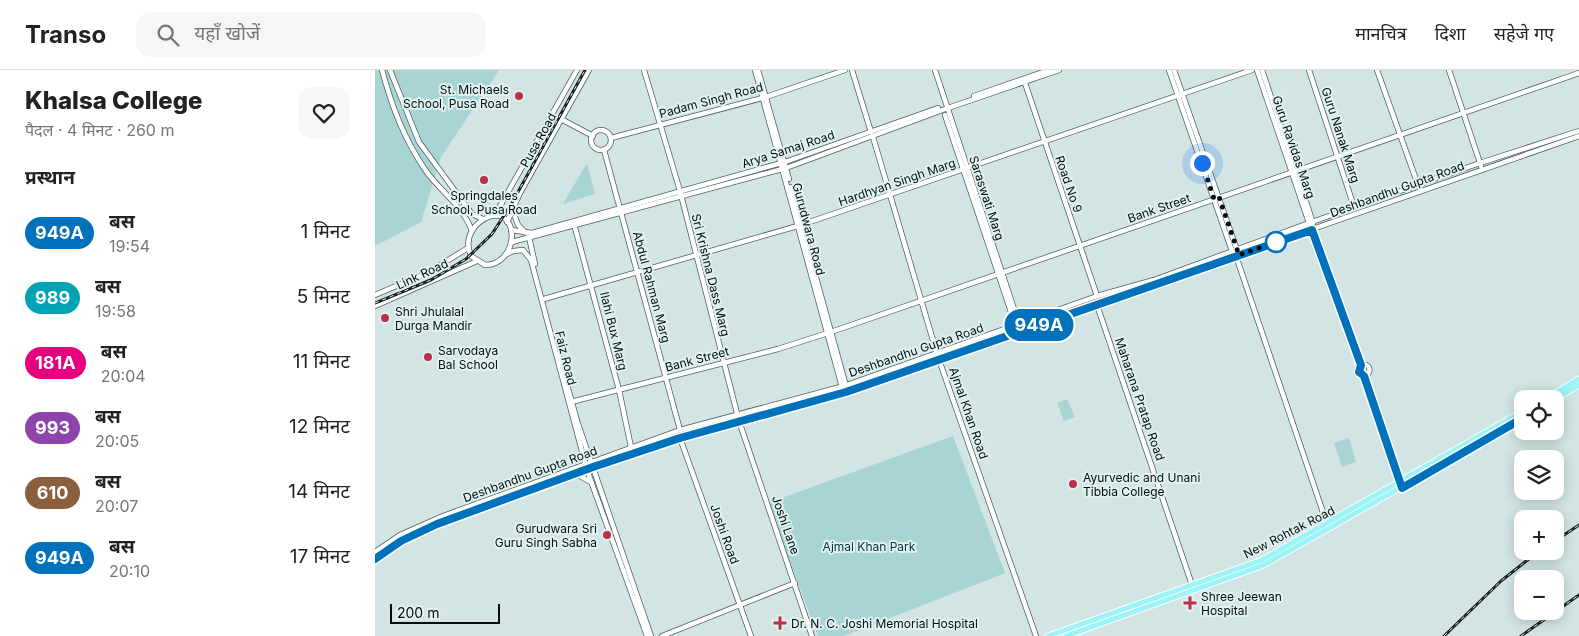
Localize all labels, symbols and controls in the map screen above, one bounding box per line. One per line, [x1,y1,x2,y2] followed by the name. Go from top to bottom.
[136,12,486,57] search box
[25,20,106,49] text: Transo
[154,21,182,49] icon: search
[194,22,260,45] text: यहाँ खोजें
[1355,23,1407,44] text: मानचित्र
[1435,23,1466,44] text: दिशा
[1494,23,1554,44] text: सहेजे गए
[657,79,765,121] street label: Padam Singh Road
[403,82,509,111] place label: St. Michaels School, Pusa Road
[1318,85,1364,185] street label: Guru Nanak Marg
[25,86,202,115] text: Khalsa College
[298,87,350,139] button: heart
[513,90,525,102] marker: St. Michaels School, Pusa Road
[1269,94,1319,200] street label: Guru Ravidas Marg
[517,110,559,170] street label: Pusa Road
[25,120,174,140] text: पैदल · 4 मिनट · 260 m
[740,127,836,171] street label: Arya Samaj Road
[1190,151,1215,176] your location
[1052,153,1086,215] street label: Road No 9
[966,154,1008,242] street label: Saraswati Marg
[836,155,958,209] street label: Hardhyan Singh Marg
[1328,158,1466,220] street label: Deshbandhu Gupta Road
[25,166,75,189] text: प्रस्थान
[478,174,490,186] marker: Springdales School, Pusa Road
[789,181,829,277] street label: Gurudwara Road
[431,188,537,217] place label: Springdales School, Pusa Road
[1126,190,1192,226] street label: Bank Street
[109,210,135,233] text: बस
[689,212,733,338] street label: Sri Krishna Dass Marg
[301,220,350,243] text: 1 मिनट
[35,222,84,243] text: 949A
[630,230,674,344] street label: Abdul Rahman Marg
[1265,231,1287,253] unlabelled marker
[109,236,150,256] text: 19:54
[394,255,450,293] street label: Link Road
[95,275,121,298] text: बस
[297,285,350,308] text: 5 मिनट
[35,287,70,308] text: 989
[597,290,631,372] street label: Ilahi Bux Marg
[95,301,136,321] text: 19:58
[395,304,472,333] place label: Shri Jhulalal Durga Mandir
[1004,309,1074,341] line badge: 949A
[379,312,391,324] marker: Shri Jhulalal Durga Mandir
[1015,314,1064,335] text: 949A
[847,320,985,380] street label: Deshbandhu Gupta Road
[552,329,580,387] street label: Faiz Road
[1112,335,1168,463] street label: Maharana Pratap Road
[101,340,126,363] text: बस
[438,343,498,372] place label: Sarvodaya Bal School
[663,343,731,375] street label: Bank Street
[293,350,350,373] text: 11 मिनट
[422,351,434,363] marker: Sarvodaya Bal School
[35,352,76,373] text: 181A
[946,365,992,461] street label: Ajmal Khan Road
[101,366,146,386] text: 20:04
[1514,390,1564,620] map controls
[1514,390,1564,440] button: locate
[95,405,121,428] text: बस
[289,415,350,438] text: 12 मिनट
[35,417,70,438] text: 993
[95,431,139,451] text: 20:05
[461,443,599,505] street label: Deshbandhu Gupta Road
[1514,450,1564,500] button: layers
[95,470,121,493] text: बस
[1083,470,1200,499] place label: Ayurvedic and Unani Tibbia College
[1067,478,1079,490] marker: Ayurvedic and Unani Tibbia College
[288,480,350,503] text: 14 मिनट
[37,482,68,503] text: 610
[769,494,803,556] street label: Joshi Lane
[95,496,138,516] text: 20:07
[707,502,743,566] street label: Joshi Road
[1241,503,1337,561] street label: New Rohtak Road
[1514,510,1564,560] button: +
[495,521,597,550] place label: Gurudwara Sri Guru Singh Sabha
[601,529,613,541] marker: Gurudwara Sri Guru Singh Sabha
[109,535,135,558] text: बस
[823,539,916,554] park label: Ajmal Khan Park
[290,545,350,568] text: 17 मिनट
[35,547,84,568] text: 949A
[109,561,150,581] text: 20:10
[1514,570,1564,620] button: −
[1201,589,1282,618] place label: Shree Jeewan Hospital
[1183,596,1197,610] marker: Shree Jeewan Hospital
[390,601,500,624] scale bar
[397,604,439,621] text: 200 m
[773,616,787,630] marker: Dr. N. C. Joshi Memorial Hospital
[791,616,978,631] place label: Dr. N. C. Joshi Memorial Hospital

